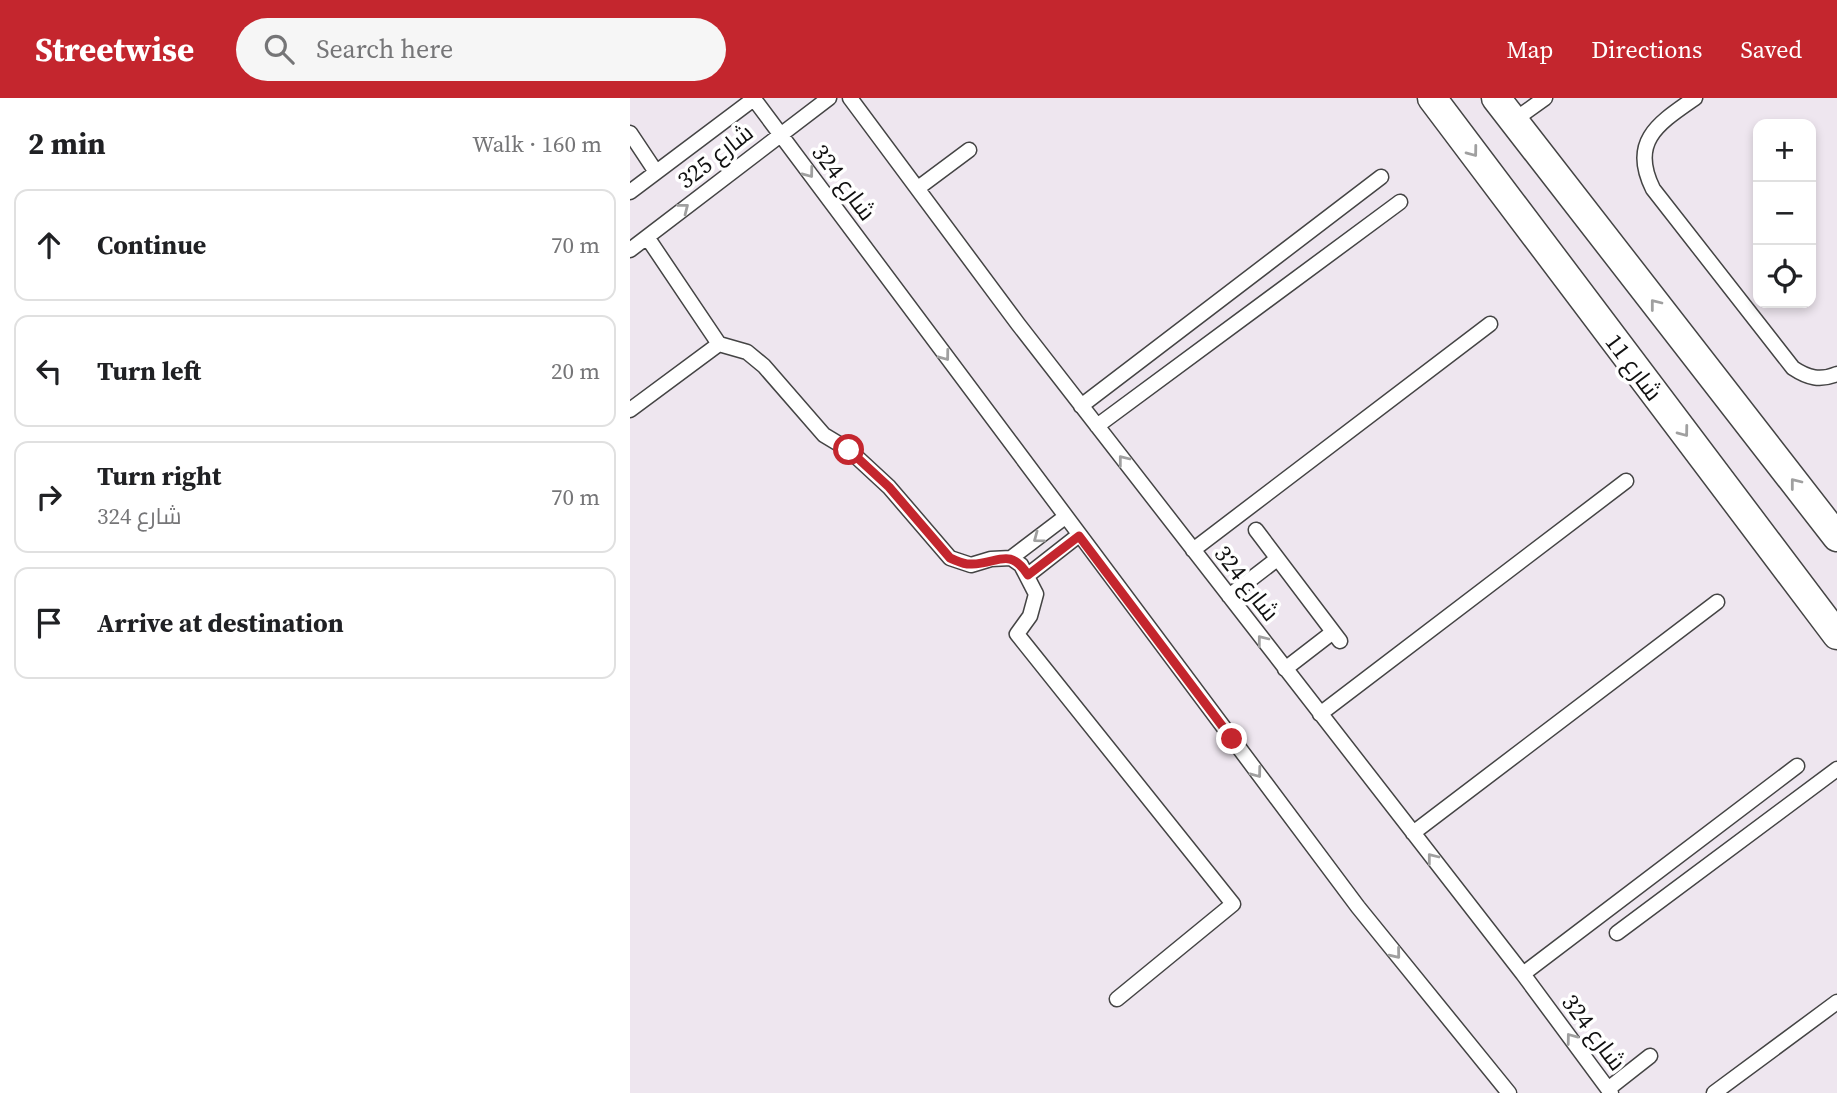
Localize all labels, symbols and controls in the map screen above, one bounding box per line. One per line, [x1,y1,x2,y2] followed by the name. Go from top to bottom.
[236,18,726,81] search box
[35,27,194,72] text: Streetwise
[260,30,298,68] icon: search
[316,31,453,67] text: Search here
[1506,33,1553,66] text: Map
[1591,33,1702,66] text: Directions
[1740,33,1802,66] text: Saved
[670,116,760,196] street label: شارع 325
[1753,119,1816,308] map controls
[1753,119,1816,182] button: +
[28,123,106,164] text: 2 min
[472,128,602,160] text: Walk · 160 m
[804,137,884,227] street label: شارع 324
[1464,145,1477,157] one-way arrow
[801,166,813,178] one-way arrow
[1753,182,1816,245] button: −
[676,204,689,217] one-way arrow
[30,226,68,264] icon: ahead
[97,227,206,263] text: Continue
[551,229,600,261] text: 70 m
[1753,245,1816,308] button: locate
[1651,299,1663,312] one-way arrow
[1598,327,1670,407] street label: شارع 11
[937,348,949,361] one-way arrow
[30,352,68,390] icon: left
[97,353,201,389] text: Turn left
[551,355,600,387] text: 20 m
[1675,424,1688,437] one-way arrow
[833,434,864,465] route start
[1118,455,1131,468] one-way arrow
[97,458,221,494] text: Turn right
[30,478,68,516] icon: right
[1791,478,1804,491] one-way arrow
[551,481,600,513] text: 70 m
[97,500,181,532] text: شارع 324
[1033,529,1046,542] one-way arrow
[1207,538,1287,628] street label: شارع 324
[30,604,68,642] icon: arrive
[97,605,344,641] text: Arrive at destination
[1258,635,1271,647] one-way arrow
[1216,723,1247,754] route end
[1249,766,1262,778] one-way arrow
[1428,853,1441,865] one-way arrow
[1388,945,1400,958] one-way arrow
[1554,987,1634,1077] street label: شارع 324
[1566,1033,1579,1046] one-way arrow

